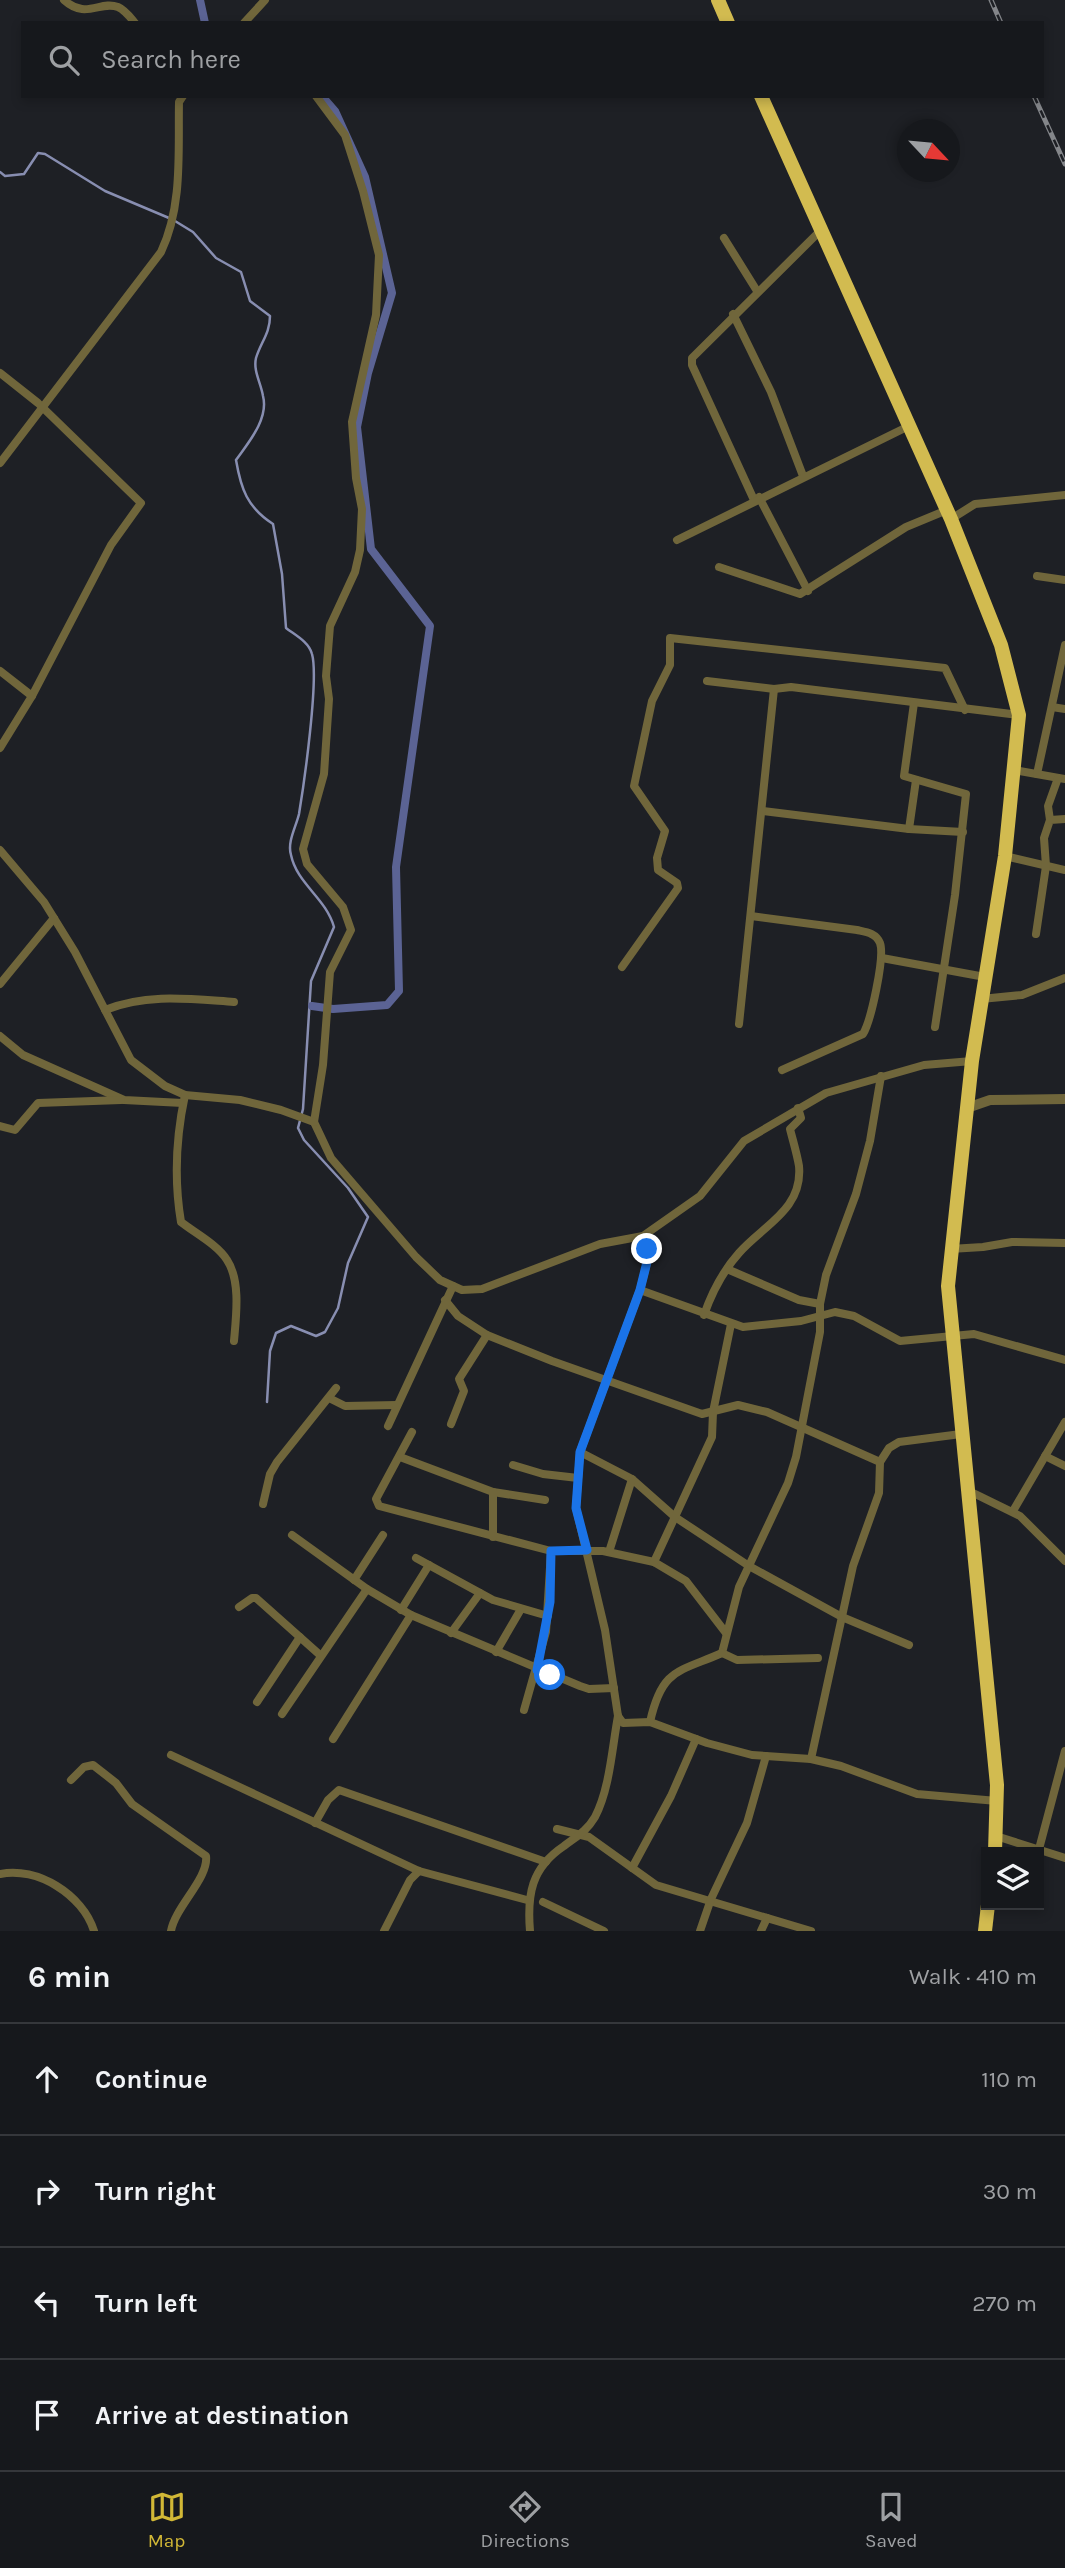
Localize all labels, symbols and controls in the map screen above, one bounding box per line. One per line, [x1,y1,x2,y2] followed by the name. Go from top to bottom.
[21,21,1044,98] search box
[45,41,83,79] icon: search
[101,44,241,75] text: Search here
[897,119,960,182] north arrow
[631,1233,662,1264] route end
[534,1659,565,1690] route start
[981,1847,1044,1910] map controls
[981,1847,1044,1910] button: layers
[28,1959,111,1995] text: 6 min
[909,1963,1037,1990] text: Walk · 410 m
[28,2060,66,2098] icon: ahead
[95,2064,207,2095] text: Continue
[981,2066,1037,2093] text: 110 m
[28,2172,66,2210] icon: right
[95,2176,216,2207] text: Turn right
[983,2178,1037,2205] text: 30 m
[28,2284,66,2322] icon: left
[95,2288,197,2319] text: Turn left
[972,2290,1037,2317] text: 270 m
[28,2396,66,2434] icon: arrive
[95,2400,349,2431] text: Arrive at destination
[148,2488,186,2552] tab: Map
[481,2488,570,2552] tab: Directions
[865,2488,917,2552] tab: Saved

